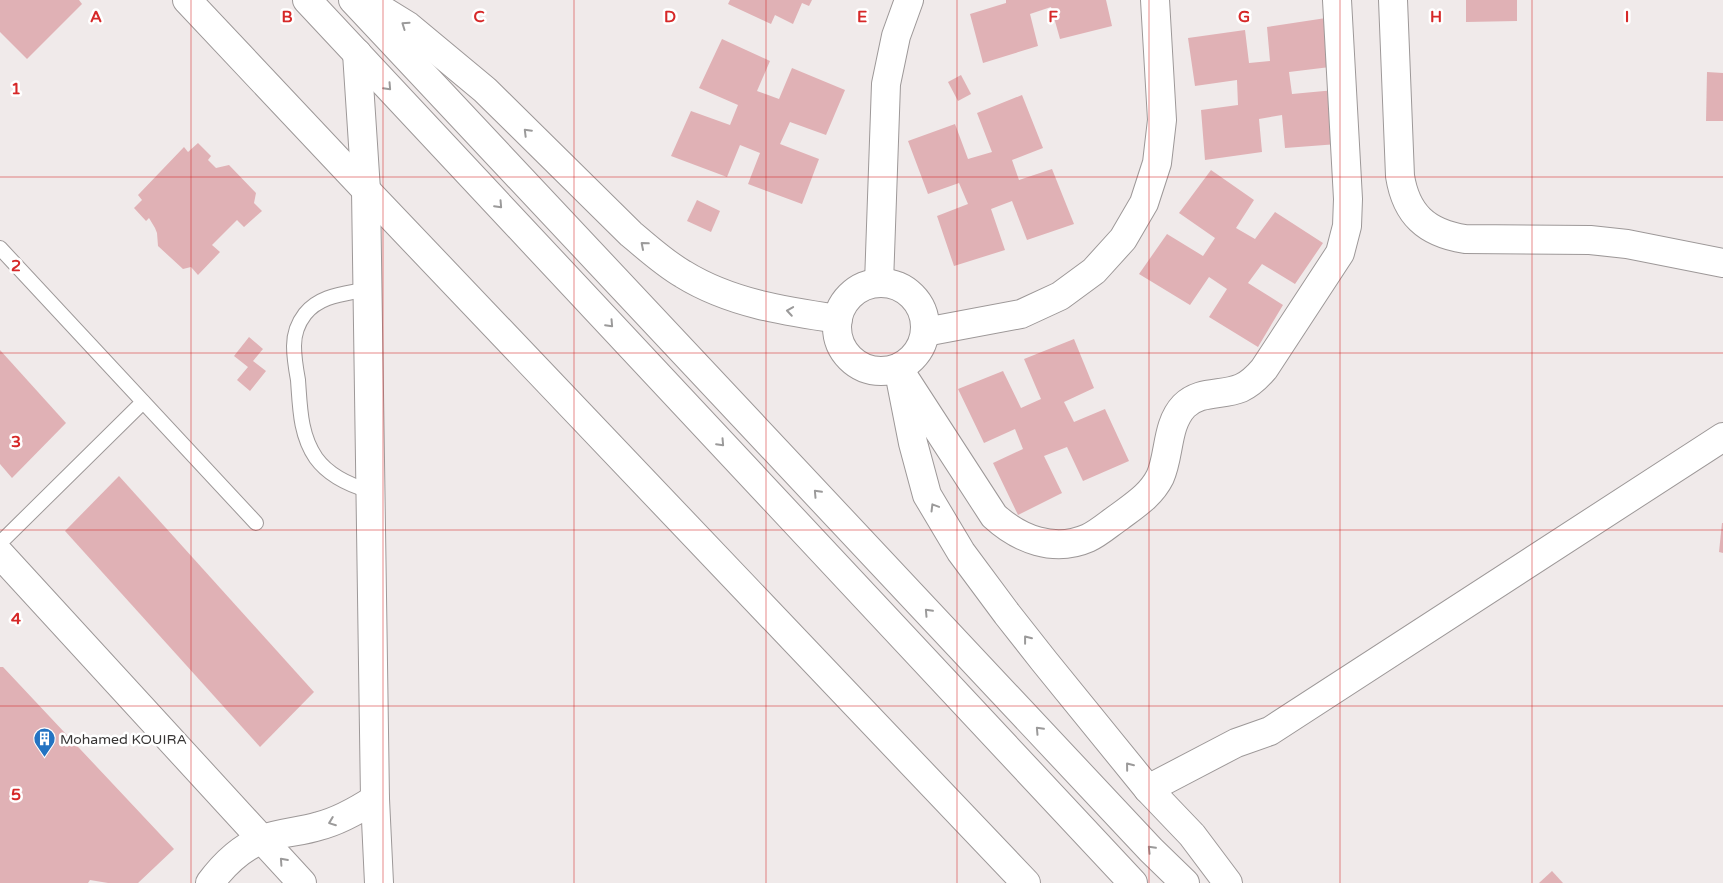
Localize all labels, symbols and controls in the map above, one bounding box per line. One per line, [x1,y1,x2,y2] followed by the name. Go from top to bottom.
[90,7,102,27] text: A
[281,7,293,27] text: B
[473,7,485,27] text: C
[664,7,676,27] text: D
[857,7,867,27] text: E
[1048,7,1058,27] text: F
[1238,7,1250,27] text: G
[1430,7,1442,27] text: H
[1625,7,1629,27] text: I
[401,22,411,31] one-way arrow
[11,79,21,99] text: 1
[382,81,391,90] one-way arrow
[524,129,533,138] one-way arrow
[493,200,502,209] one-way arrow
[640,242,649,251] one-way arrow
[11,256,21,276] text: 2
[785,307,794,317] one-way arrow
[604,318,613,327] one-way arrow
[11,432,21,452] text: 3
[715,437,724,446] one-way arrow
[814,490,823,499] one-way arrow
[930,503,940,512] one-way arrow
[925,608,934,617] one-way arrow
[11,609,21,629] text: 4
[1023,636,1032,645] one-way arrow
[32,727,56,758] building icon: Mohamed KOUIRA
[1036,727,1045,736] one-way arrow
[60,731,187,748] place label: Mohamed KOUIRA
[1126,763,1134,772] one-way arrow
[11,785,21,805] text: 5
[328,815,337,826] one-way arrow
[1148,845,1157,854] one-way arrow
[280,858,288,867] one-way arrow

